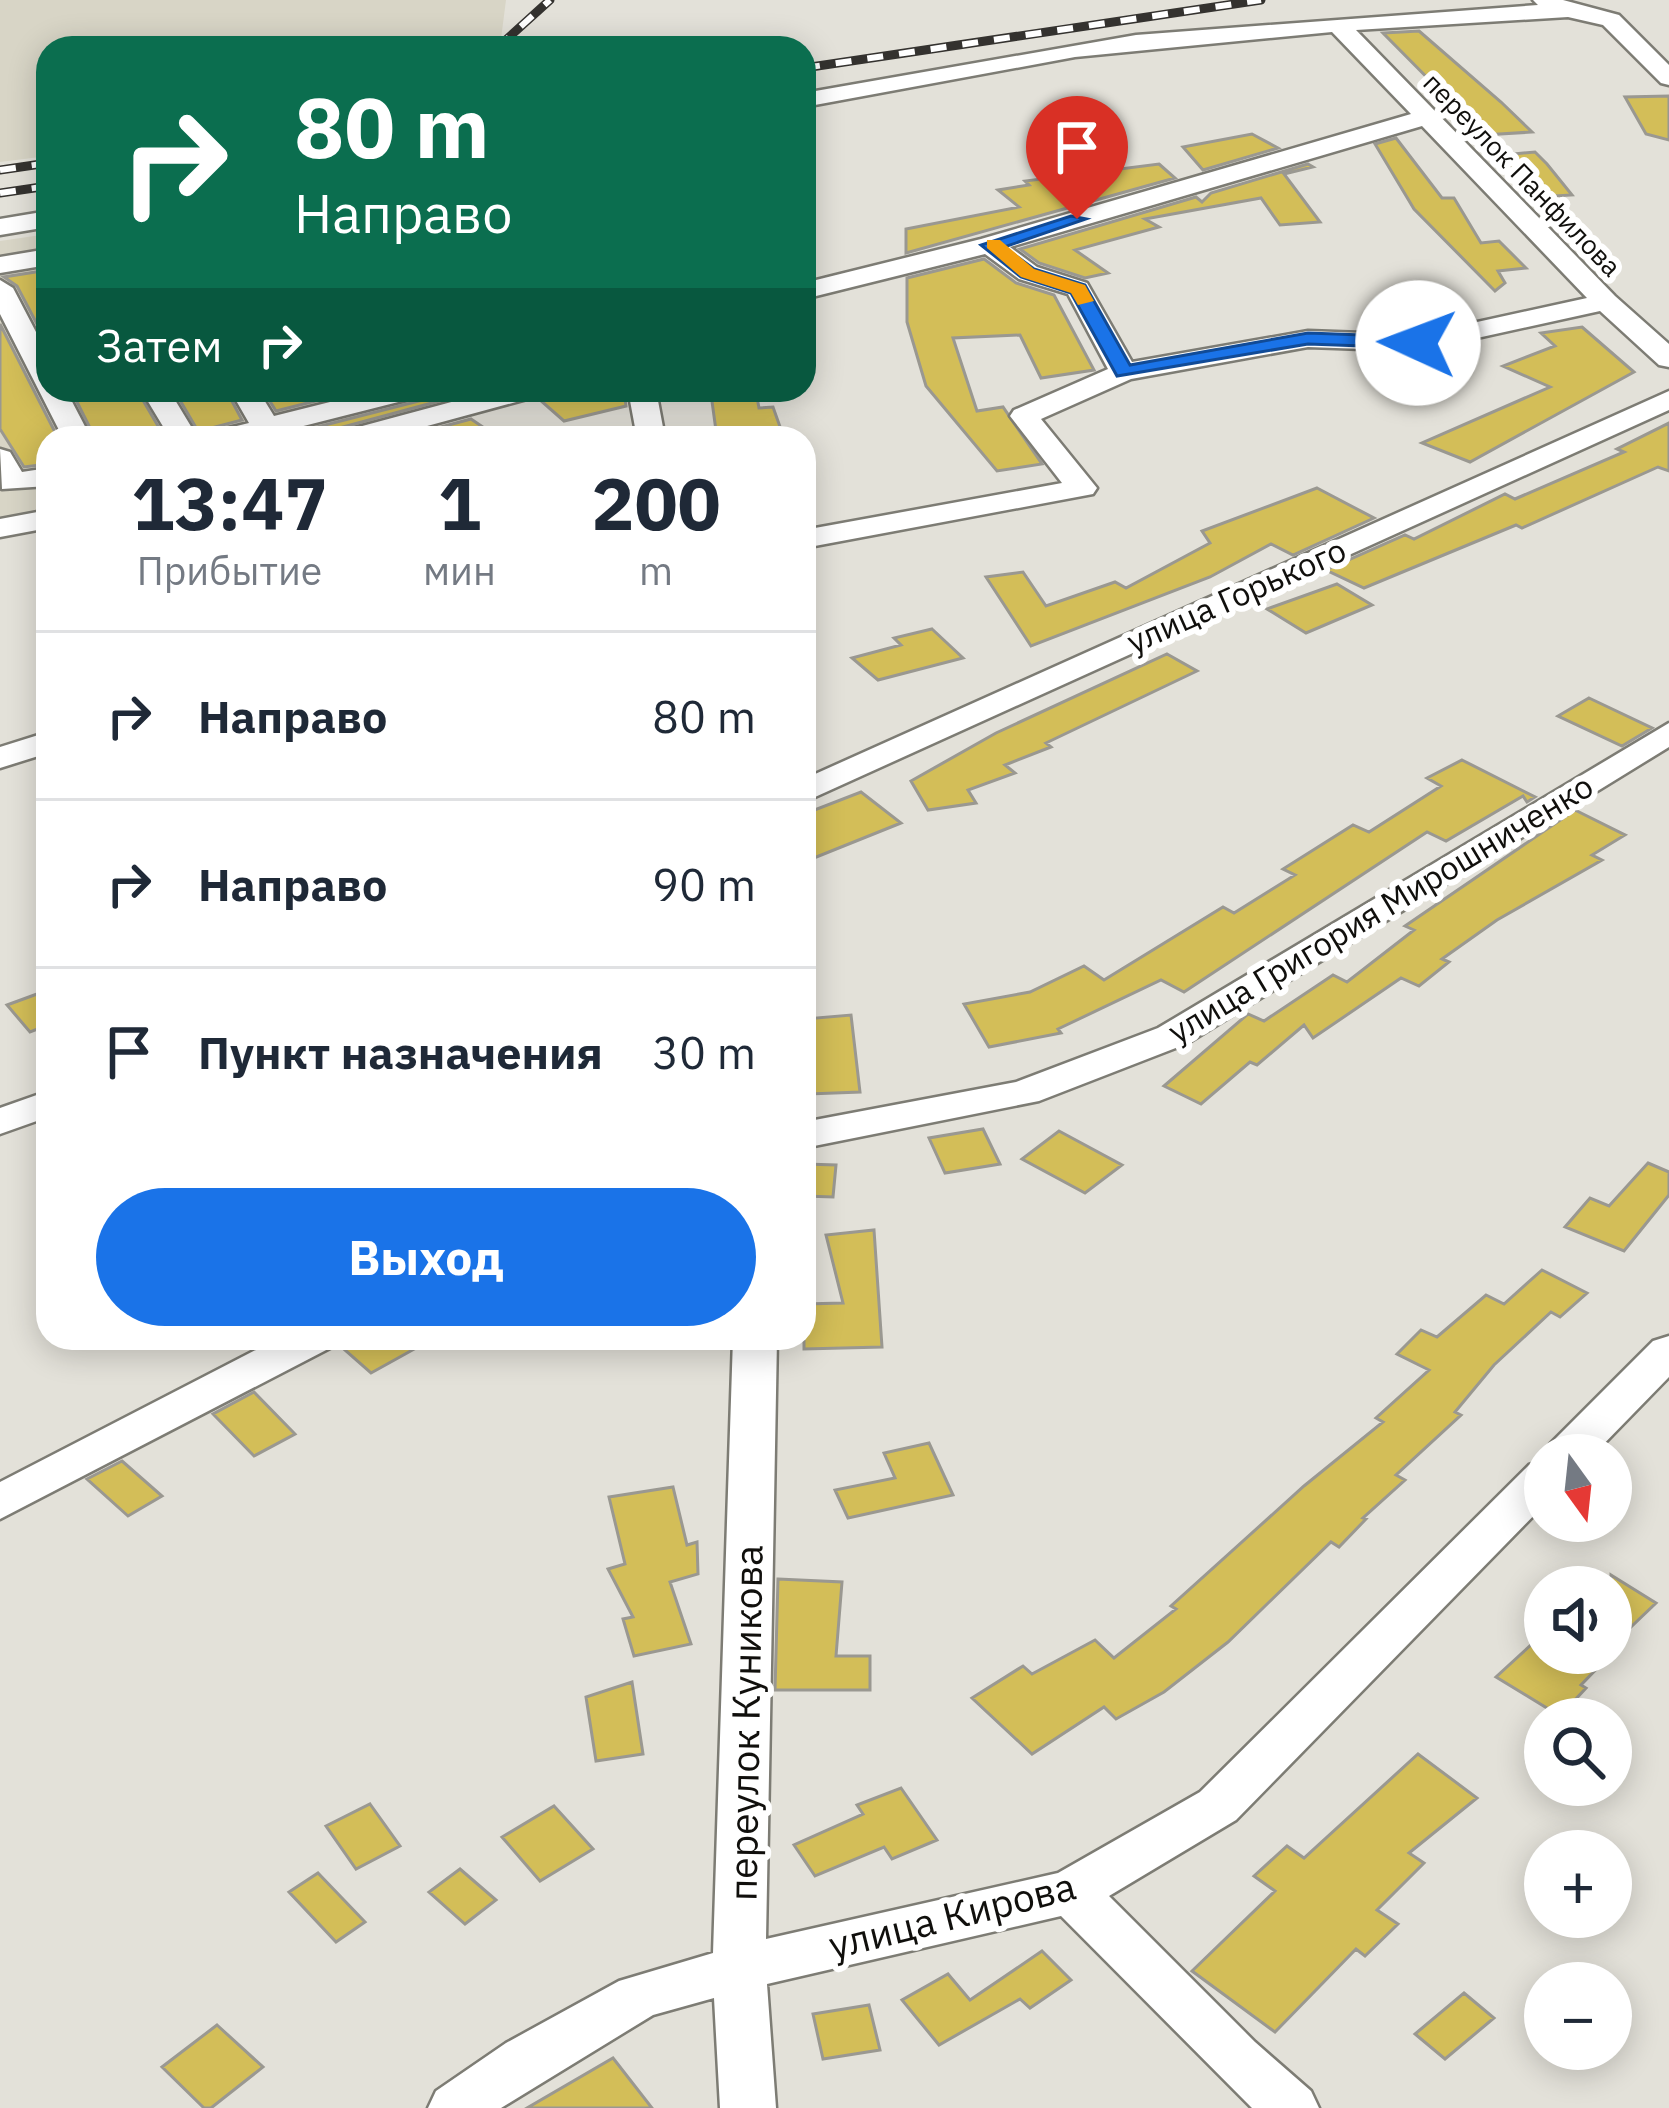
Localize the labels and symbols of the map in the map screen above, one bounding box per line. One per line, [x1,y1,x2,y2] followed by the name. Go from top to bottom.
[1417,65,1629,283] street label: переулок Панфилова
[1026,96,1128,219] pin
[1355,280,1481,406] position arrow
[1120,527,1352,663] street label: улица Горького
[1159,764,1601,1052] street label: улица Григория Мирошниченко
[1524,1434,1632,1542] north arrow
[716,1544,774,1902] street label: переулок Куникова
[823,1860,1081,1970] street label: улица Кирова

